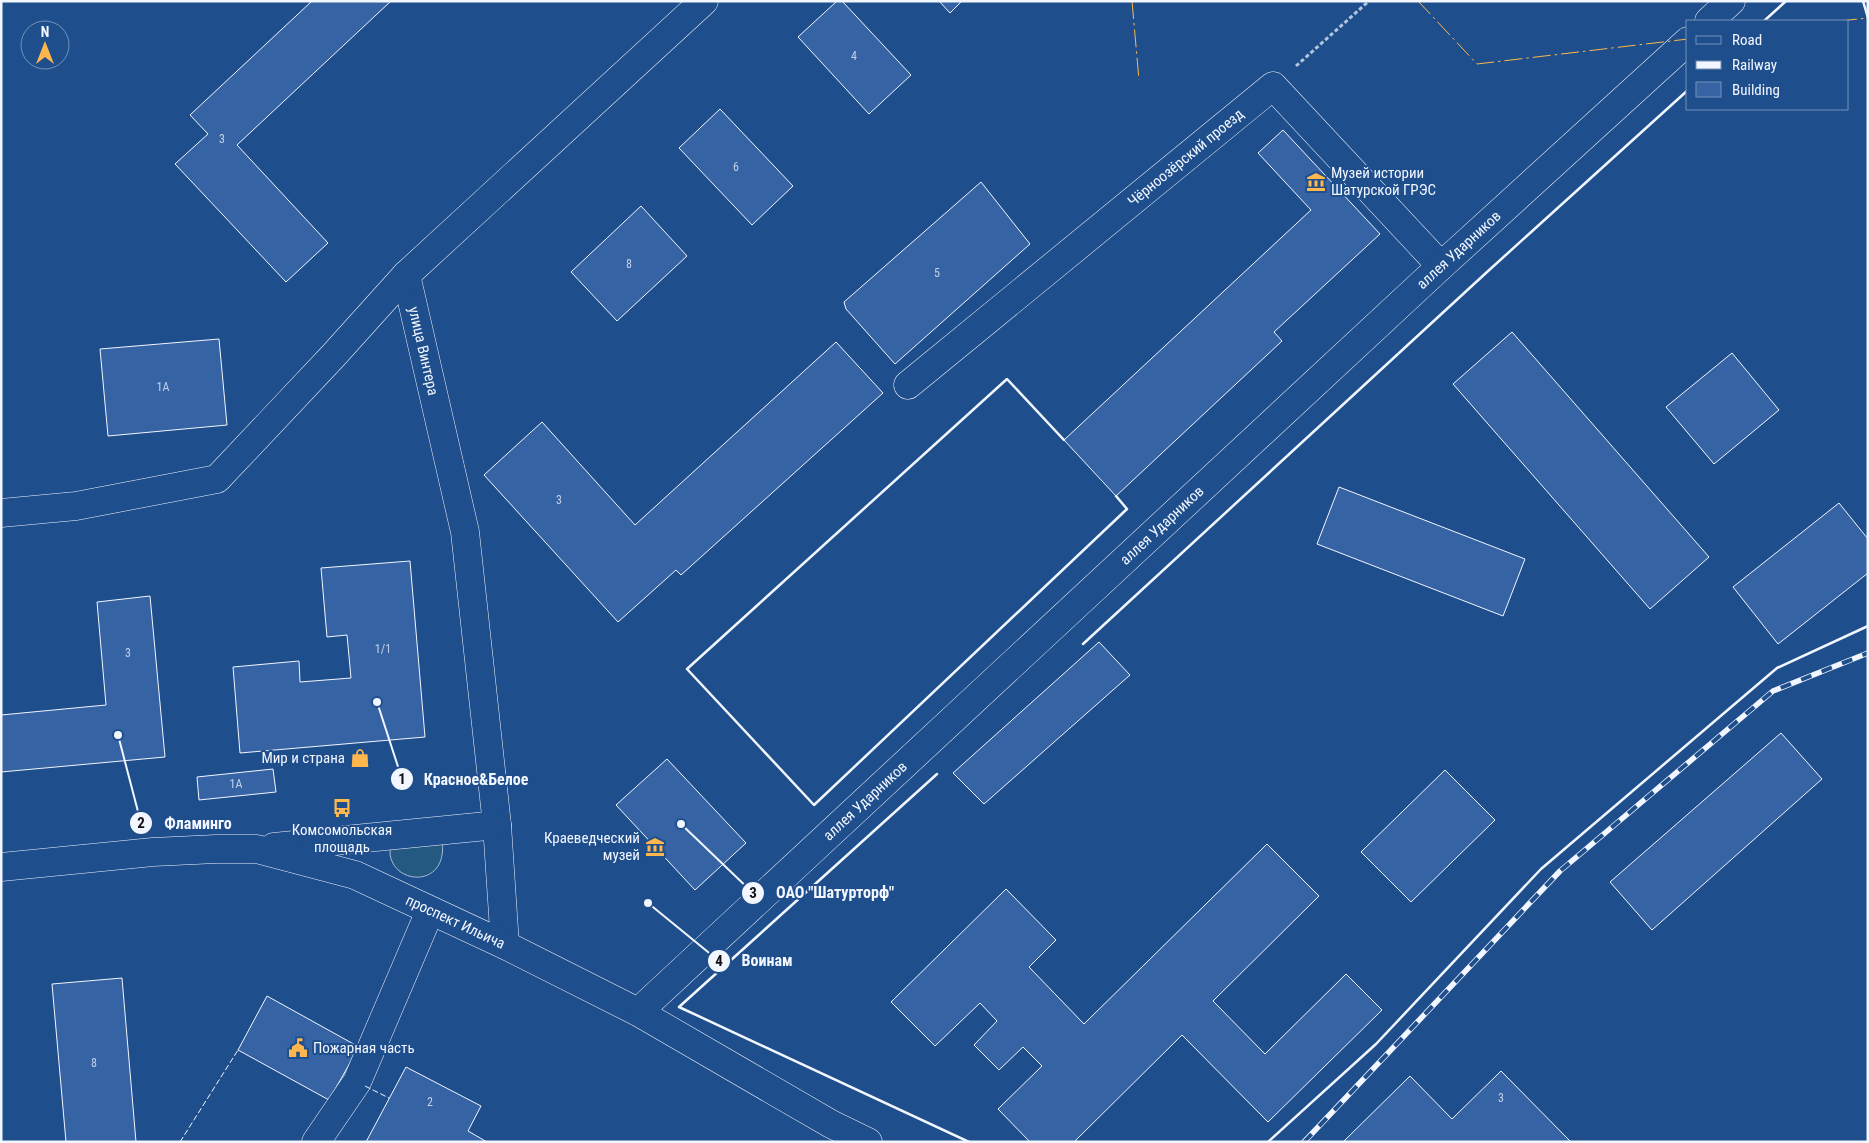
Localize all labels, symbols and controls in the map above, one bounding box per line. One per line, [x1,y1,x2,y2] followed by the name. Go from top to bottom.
[20,20,70,70] north arrow
[1686,20,1849,110] legend
[41,24,49,40] text: N
[1732,31,1762,49] text: Road
[851,49,857,63] house number: 4
[1732,56,1777,74] text: Railway
[1732,81,1780,99] text: Building
[1124,105,1247,210] street label: Чёрноозёрский проезд
[219,132,225,146] house number: 3
[733,160,739,174] house number: 6
[1331,164,1436,199] place label: Музей истории Шатурской ГРЭС
[1305,171,1327,193] museum icon: Музей истории Шатурской ГРЭС
[1413,207,1505,293] street label: аллея Ударников
[626,257,632,271] house number: 8
[934,266,940,280] house number: 5
[405,305,442,397] street label: улица Винтера
[157,380,170,394] house number: 1А
[1116,482,1207,569] street label: аллея Ударников
[556,493,562,507] house number: 3
[375,642,391,656] house number: 1/1
[125,646,131,660] house number: 3
[349,747,371,769] shop icon: Мир и страна
[261,749,345,767] place label: Мир и страна
[819,758,911,844] street label: аллея Ударников
[389,764,539,795] callout: Красное&Белое
[398,770,406,788] text: 1
[424,770,529,789] text: Красное&Белое
[230,777,243,791] house number: 1А
[331,797,353,819] bus stop icon: Комсомольская площадь
[129,808,241,839] callout: Фламинго
[137,814,145,832] text: 2
[164,814,232,833] text: Фламинго
[292,821,392,856] place label: Комсомольская площадь
[544,829,640,864] place label: Краеведческий музей
[644,836,666,858] museum icon: Краеведческий музей
[741,877,904,908] callout: ОАО "Шатурторф"
[776,883,894,902] text: ОАО "Шатурторф"
[749,884,757,902] text: 3
[403,891,508,953] street label: проспект Ильича
[706,945,802,976] callout: Воинам
[741,951,793,970] text: Воинам
[715,952,723,970] text: 4
[287,1037,309,1059] public building icon: Пожарная часть
[313,1039,415,1057] place label: Пожарная часть
[91,1056,97,1070] house number: 8
[1498,1091,1504,1105] house number: 3
[427,1095,433,1109] house number: 2

